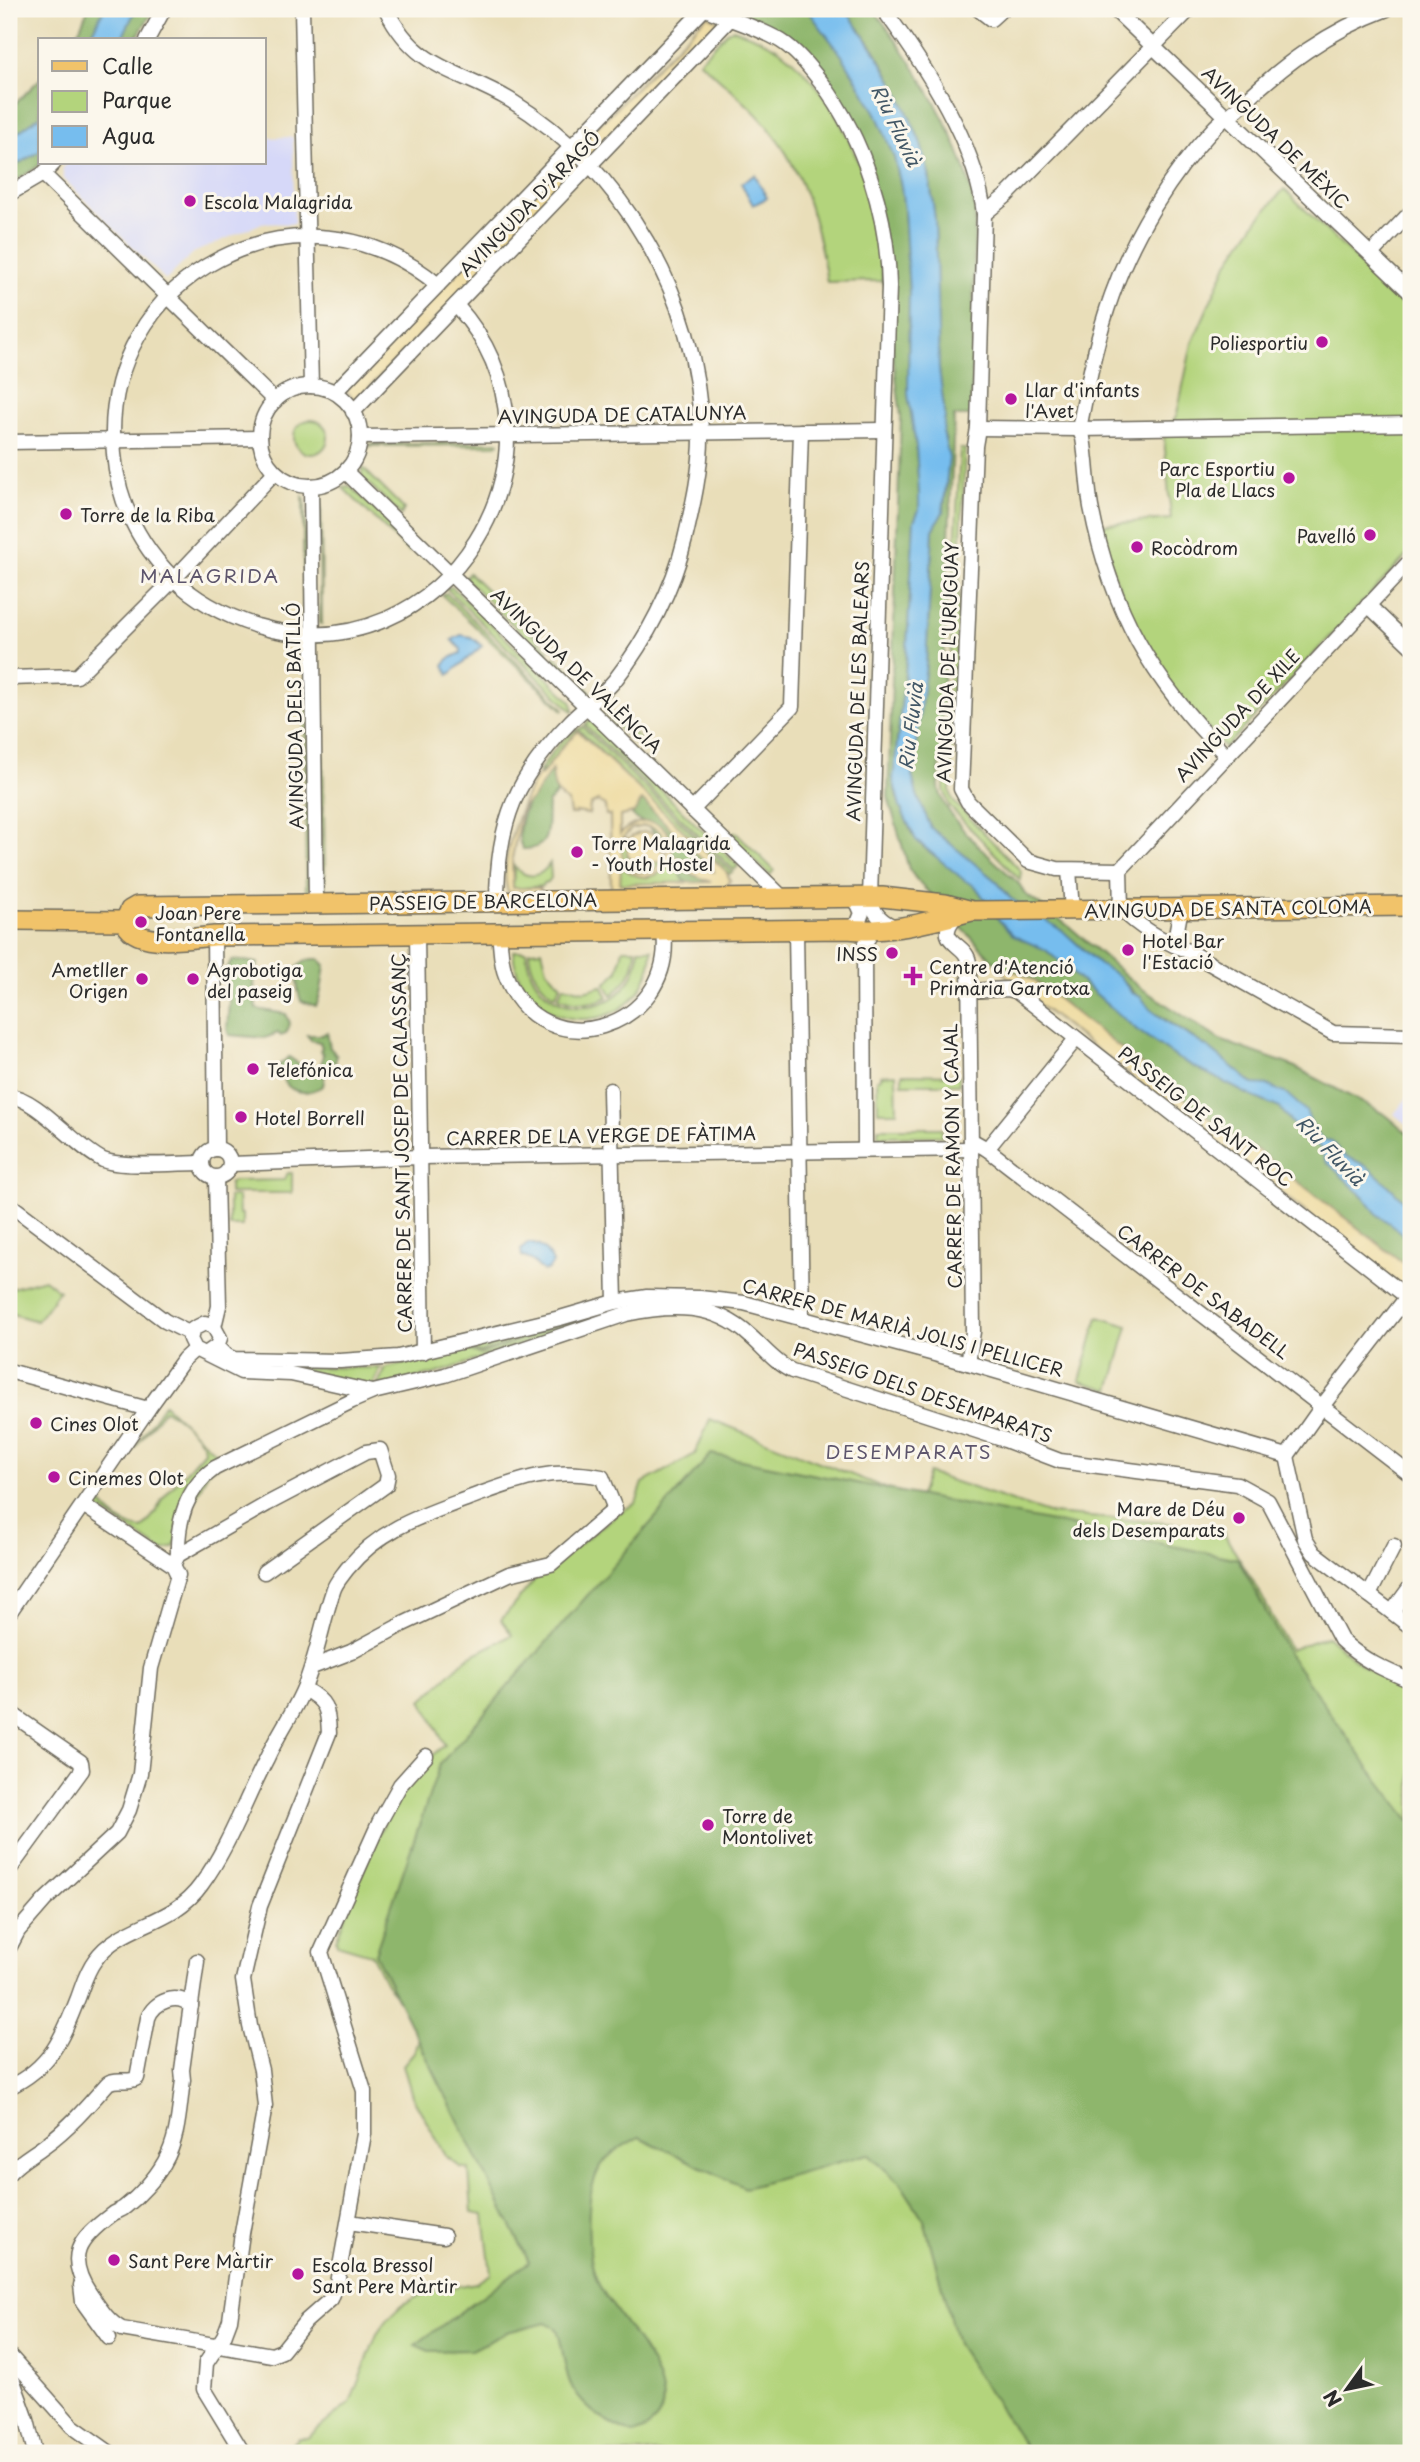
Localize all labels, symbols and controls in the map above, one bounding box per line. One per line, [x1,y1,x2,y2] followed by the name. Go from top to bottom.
[38,38,266,164] legend
[102,49,153,81] text: Calle
[1196,59,1356,215] street label: AVINGUDA DE MÈXIC
[865,79,929,172] water label: Riu Fluvià
[102,83,172,115] text: Parque
[102,119,155,151] text: Agua
[452,124,606,282] street label: AVINGUDA D'ARAGÓ
[204,188,353,215] place label: Escola Malagrida
[182,193,198,209] marker: Escola Malagrida
[1210,329,1308,356] place label: Poliesportiu
[1314,334,1330,350] marker: Poliesportiu
[1025,376,1140,424] place label: Llar d'infants l'Avet
[1003,391,1019,407] marker: Llar d'infants l'Avet
[497,398,747,430] street label: AVINGUDA DE CATALUNYA
[1159,455,1275,503] place label: Parc Esportiu Pla de Llacs
[1281,470,1297,486] marker: Parc Esportiu Pla de Llacs
[80,501,215,528] place label: Torre de la Riba
[58,506,74,522] marker: Torre de la Riba
[1297,522,1356,549] place label: Pavelló
[1362,527,1378,543] marker: Pavelló
[1151,534,1238,561] place label: Rocòdrom
[1129,539,1145,555] marker: Rocòdrom
[929,540,965,783] street label: AVINGUDA DE L'URUGUAY
[839,560,875,822] street label: AVINGUDA DE LES BALEARS
[140,561,280,589] district label: MALAGRIDA
[485,581,669,759] street label: AVINGUDA DE VALÈNCIA
[279,602,309,830] street label: AVINGUDA DELS BATLLÓ
[1168,643,1306,787] street label: AVINGUDA DE XILE
[891,680,929,771] water label: Riu Fluvià
[591,829,731,877] place label: Torre Malagrida - Youth Hostel
[569,844,585,860] marker: Torre Malagrida - Youth Hostel
[369,886,597,916] street label: PASSEIG DE BARCELONA
[1084,892,1372,924] street label: AVINGUDA DE SANTA COLOMA
[155,899,246,947] place label: Joan Pere Fontanella
[133,914,149,930] marker: Joan Pere Fontanella
[1142,927,1225,975] place label: Hotel Bar l'Estació
[836,940,878,967] place label: INSS
[1120,942,1136,958] marker: Hotel Bar l'Estació
[884,945,900,961] marker: INSS
[384,953,418,1333] street label: CARRER DE SANT JOSEP DE CALASSANÇ
[929,953,1090,1001] place label: Centre d'Atenció Primària Garrotxa
[51,956,129,1004] place label: Ametller Origen
[207,956,303,1004] place label: Agrobotiga del paseig
[903,966,923,986] marker: Centre d'Atenció Primària Garrotxa
[134,971,150,987] marker: Ametller Origen
[185,971,201,987] marker: Agrobotiga del paseig
[936,1023,968,1289] street label: CARRER DE RAMON Y CAJAL
[1113,1039,1299,1193] street label: PASSEIG DE SANT ROC
[267,1056,354,1083] place label: Telefónica
[245,1061,261,1077] marker: Telefónica
[255,1104,365,1131] place label: Hotel Borrell
[233,1109,249,1125] marker: Hotel Borrell
[1290,1109,1372,1192] water label: Riu Fluvià
[446,1119,756,1151] street label: CARRER DE LA VERGE DE FÀTIMA
[1112,1217,1296,1365] street label: CARRER DE SABADELL
[739,1271,1067,1383] street label: CARRER DE MARIÀ JOLIS I PELLICER
[790,1335,1056,1449] street label: PASSEIG DELS DESEMPARATS
[50,1410,139,1437] place label: Cines Olot
[28,1415,44,1431] marker: Cines Olot
[825,1437,993,1465] district label: DESEMPARATS
[68,1464,184,1491] place label: Cinemes Olot
[46,1469,62,1485] marker: Cinemes Olot
[1072,1495,1225,1543] place label: Mare de Déu dels Desemparats
[1231,1510,1247,1526] marker: Mare de Déu dels Desemparats
[722,1802,813,1850] place label: Torre de Montolivet
[700,1817,716,1833] marker: Torre de Montolivet
[128,2247,274,2274] place label: Sant Pere Màrtir
[312,2251,458,2299] place label: Escola Bressol Sant Pere Màrtir
[106,2252,122,2268] marker: Sant Pere Màrtir
[290,2266,306,2282] marker: Escola Bressol Sant Pere Màrtir
[1312,2354,1382,2424] north arrow
[1316,2385,1348,2413] text: N

